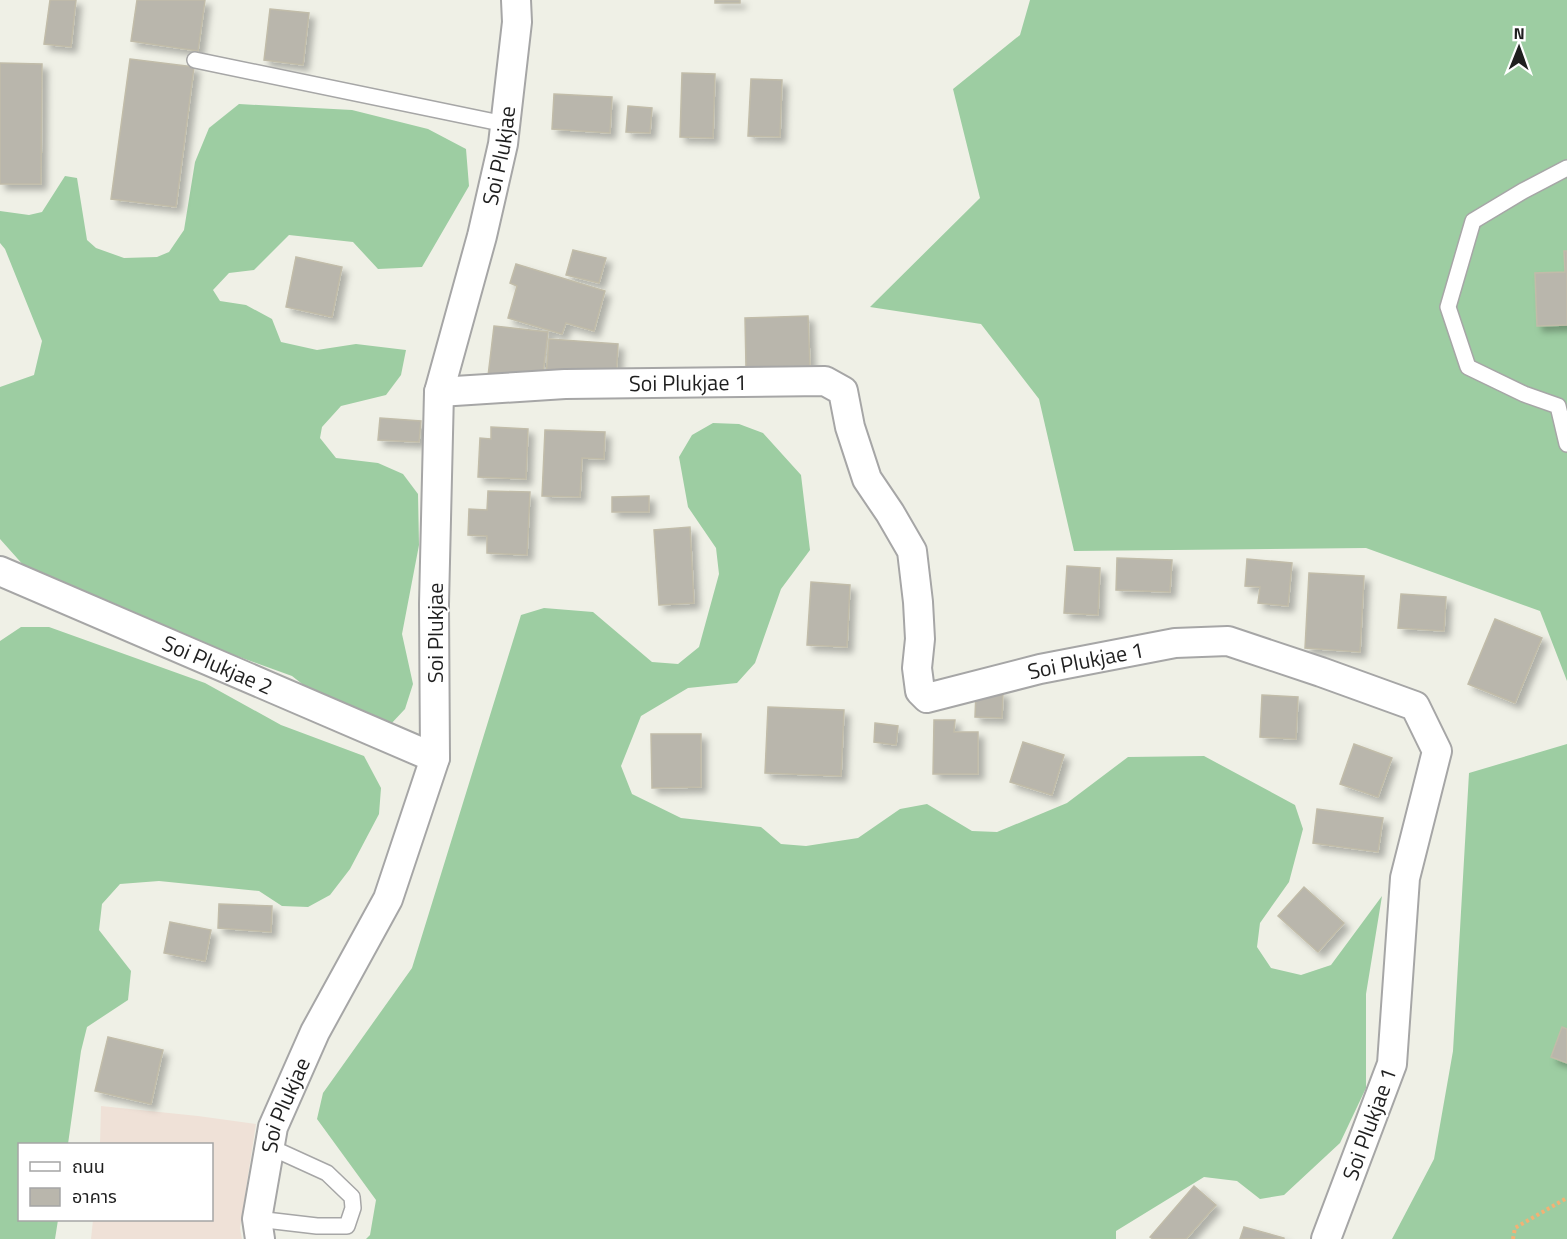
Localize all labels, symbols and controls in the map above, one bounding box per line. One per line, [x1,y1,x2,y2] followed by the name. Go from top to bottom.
[1489,18,1549,78] north arrow
[1514,21,1525,45] text: N
[473,104,524,209] street label: Soi Plukjae
[629,365,747,400] street label: Soi Plukjae 1
[418,583,452,683] street label: Soi Plukjae
[157,626,279,703] street label: Soi Plukjae 2
[1024,632,1147,689] street label: Soi Plukjae 1
[252,1052,319,1155] street label: Soi Plukjae
[1333,1063,1405,1185] street label: Soi Plukjae 1
[18,1143,213,1221] legend
[72,1153,105,1180] text: ถนน
[72,1183,117,1210] text: อาคาร

